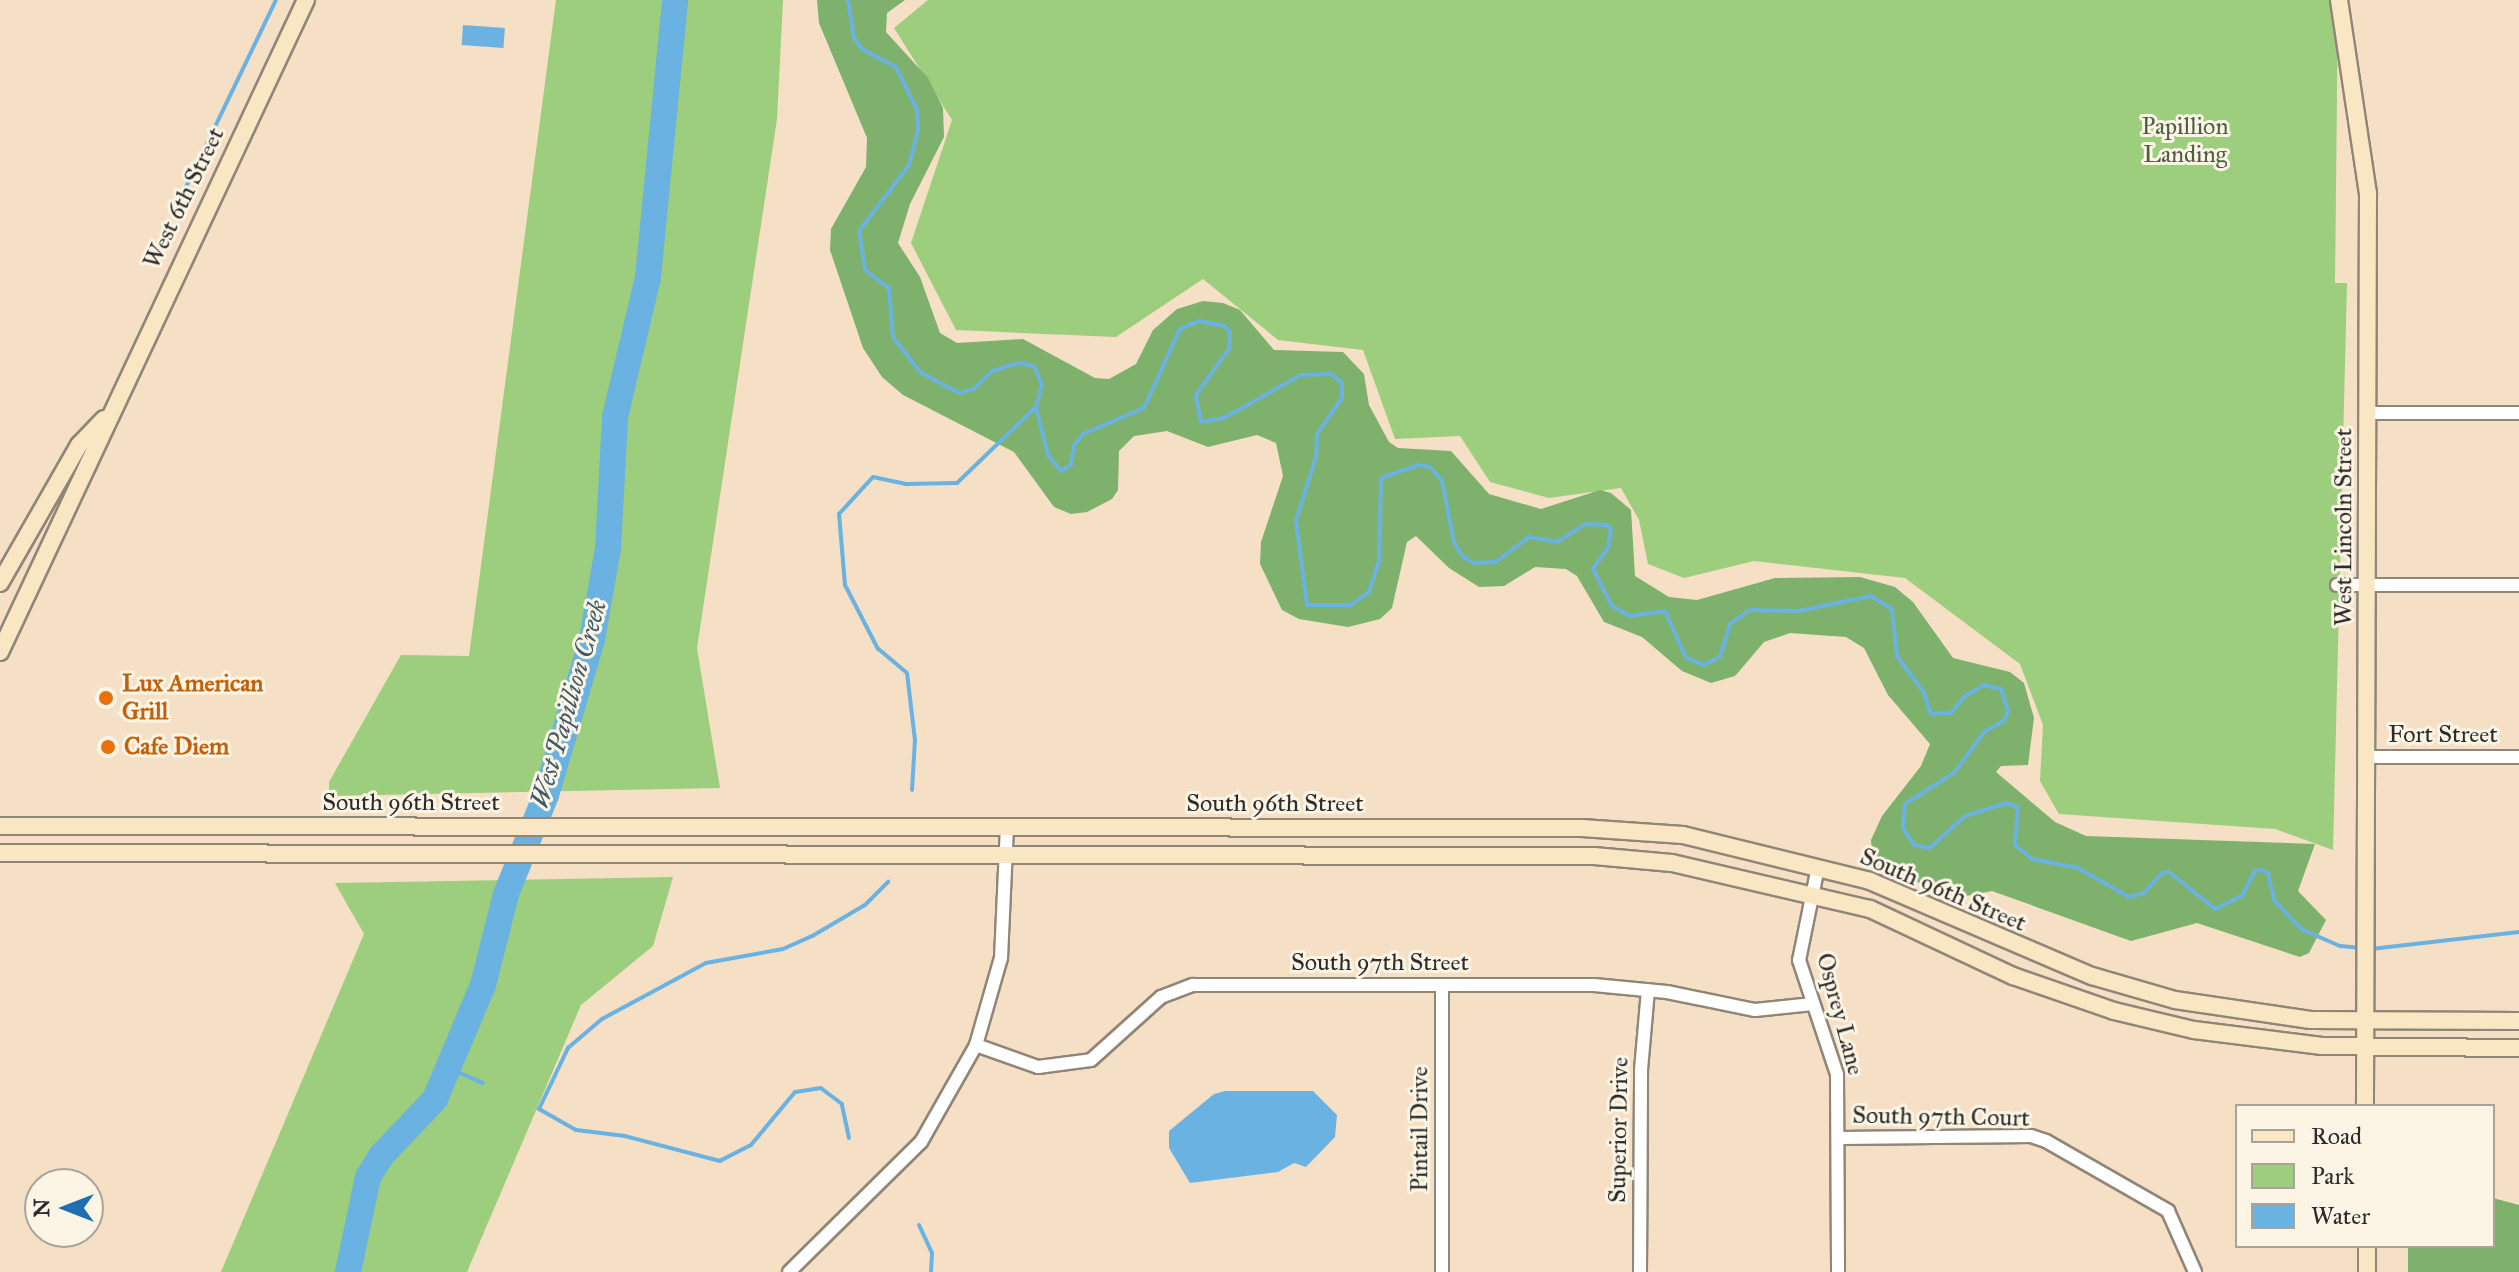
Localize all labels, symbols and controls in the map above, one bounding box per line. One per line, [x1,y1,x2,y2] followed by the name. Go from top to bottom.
[2142,113,2228,169] park label: Papillion Landing
[137,123,231,273] street label: West 6th Street
[2330,428,2358,626] street label: West Lincoln Street
[524,596,614,812] water label: West Papillion Creek
[122,670,263,726] place label: Lux American Grill
[97,689,115,707] marker: Lux American Grill
[2388,721,2498,749] street label: Fort Street
[124,733,229,761] place label: Cafe Diem
[99,738,117,756] marker: Cafe Diem
[322,789,500,817] street label: South 96th Street
[1186,790,1364,818] street label: South 96th Street
[1856,842,2030,938] street label: South 96th Street
[1291,949,1469,977] street label: South 97th Street
[1810,950,1870,1078] street label: Osprey Lane
[1603,1057,1635,1203] street label: Superior Drive
[1406,1066,1434,1192] street label: Pintail Drive
[1852,1101,2030,1133] street label: South 97th Court
[2235,1104,2495,1248] legend
[2311,1121,2362,1151] text: Road
[2311,1161,2354,1191] text: Park
[24,1168,104,1248] north arrow
[28,1199,55,1217] text: N
[2311,1201,2370,1231] text: Water

